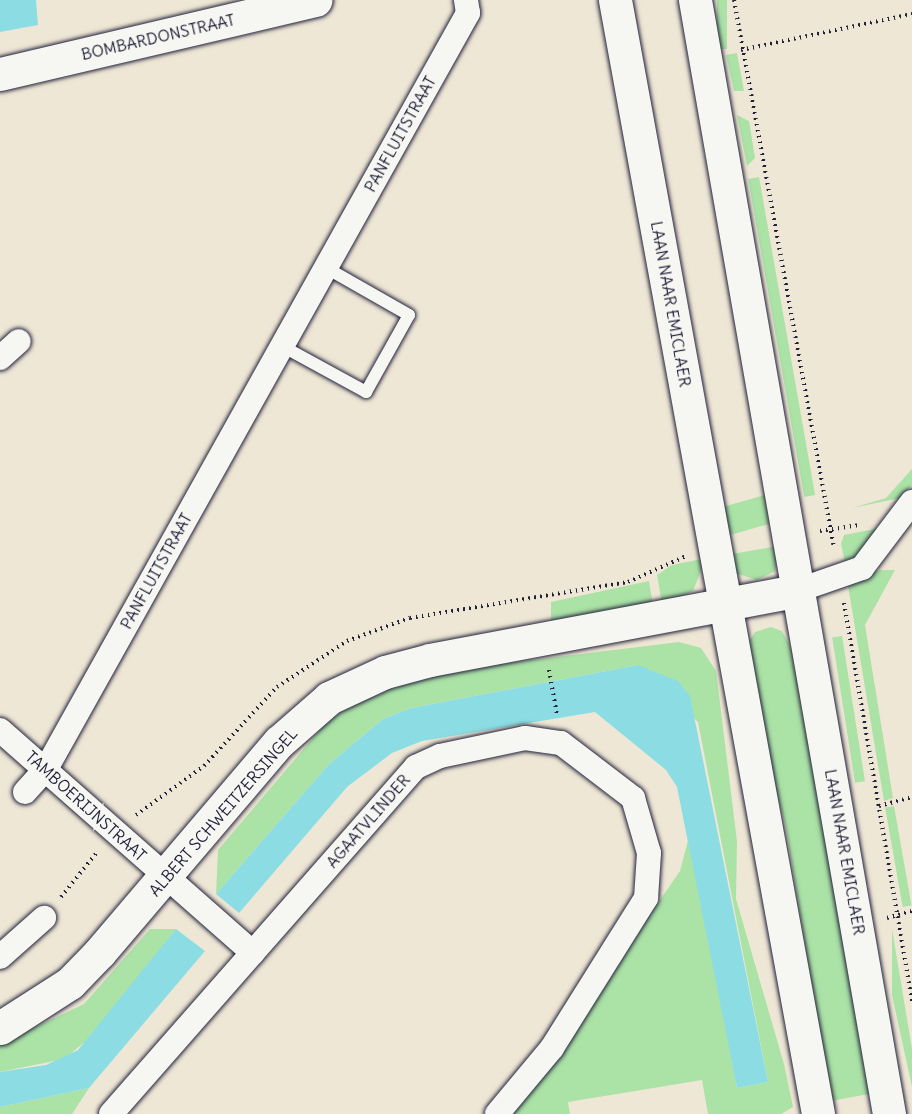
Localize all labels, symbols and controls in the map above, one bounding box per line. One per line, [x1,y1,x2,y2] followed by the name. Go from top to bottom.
[79,10,237,64] street label: BOMBARDONSTRAAT
[360,73,440,195] street label: PANFLUITSTRAAT
[647,220,695,388] street label: LAAN NAAR EMICLAER
[116,510,196,632] street label: PANFLUITSTRAAT
[145,724,301,900] street label: ALBERT SCHWEITZERSINGEL
[22,747,150,865] street label: TAMBOERIJNSTRAAT
[821,768,869,936] street label: LAAN NAAR EMICLAER
[322,770,414,872] street label: AGAATVLINDER

